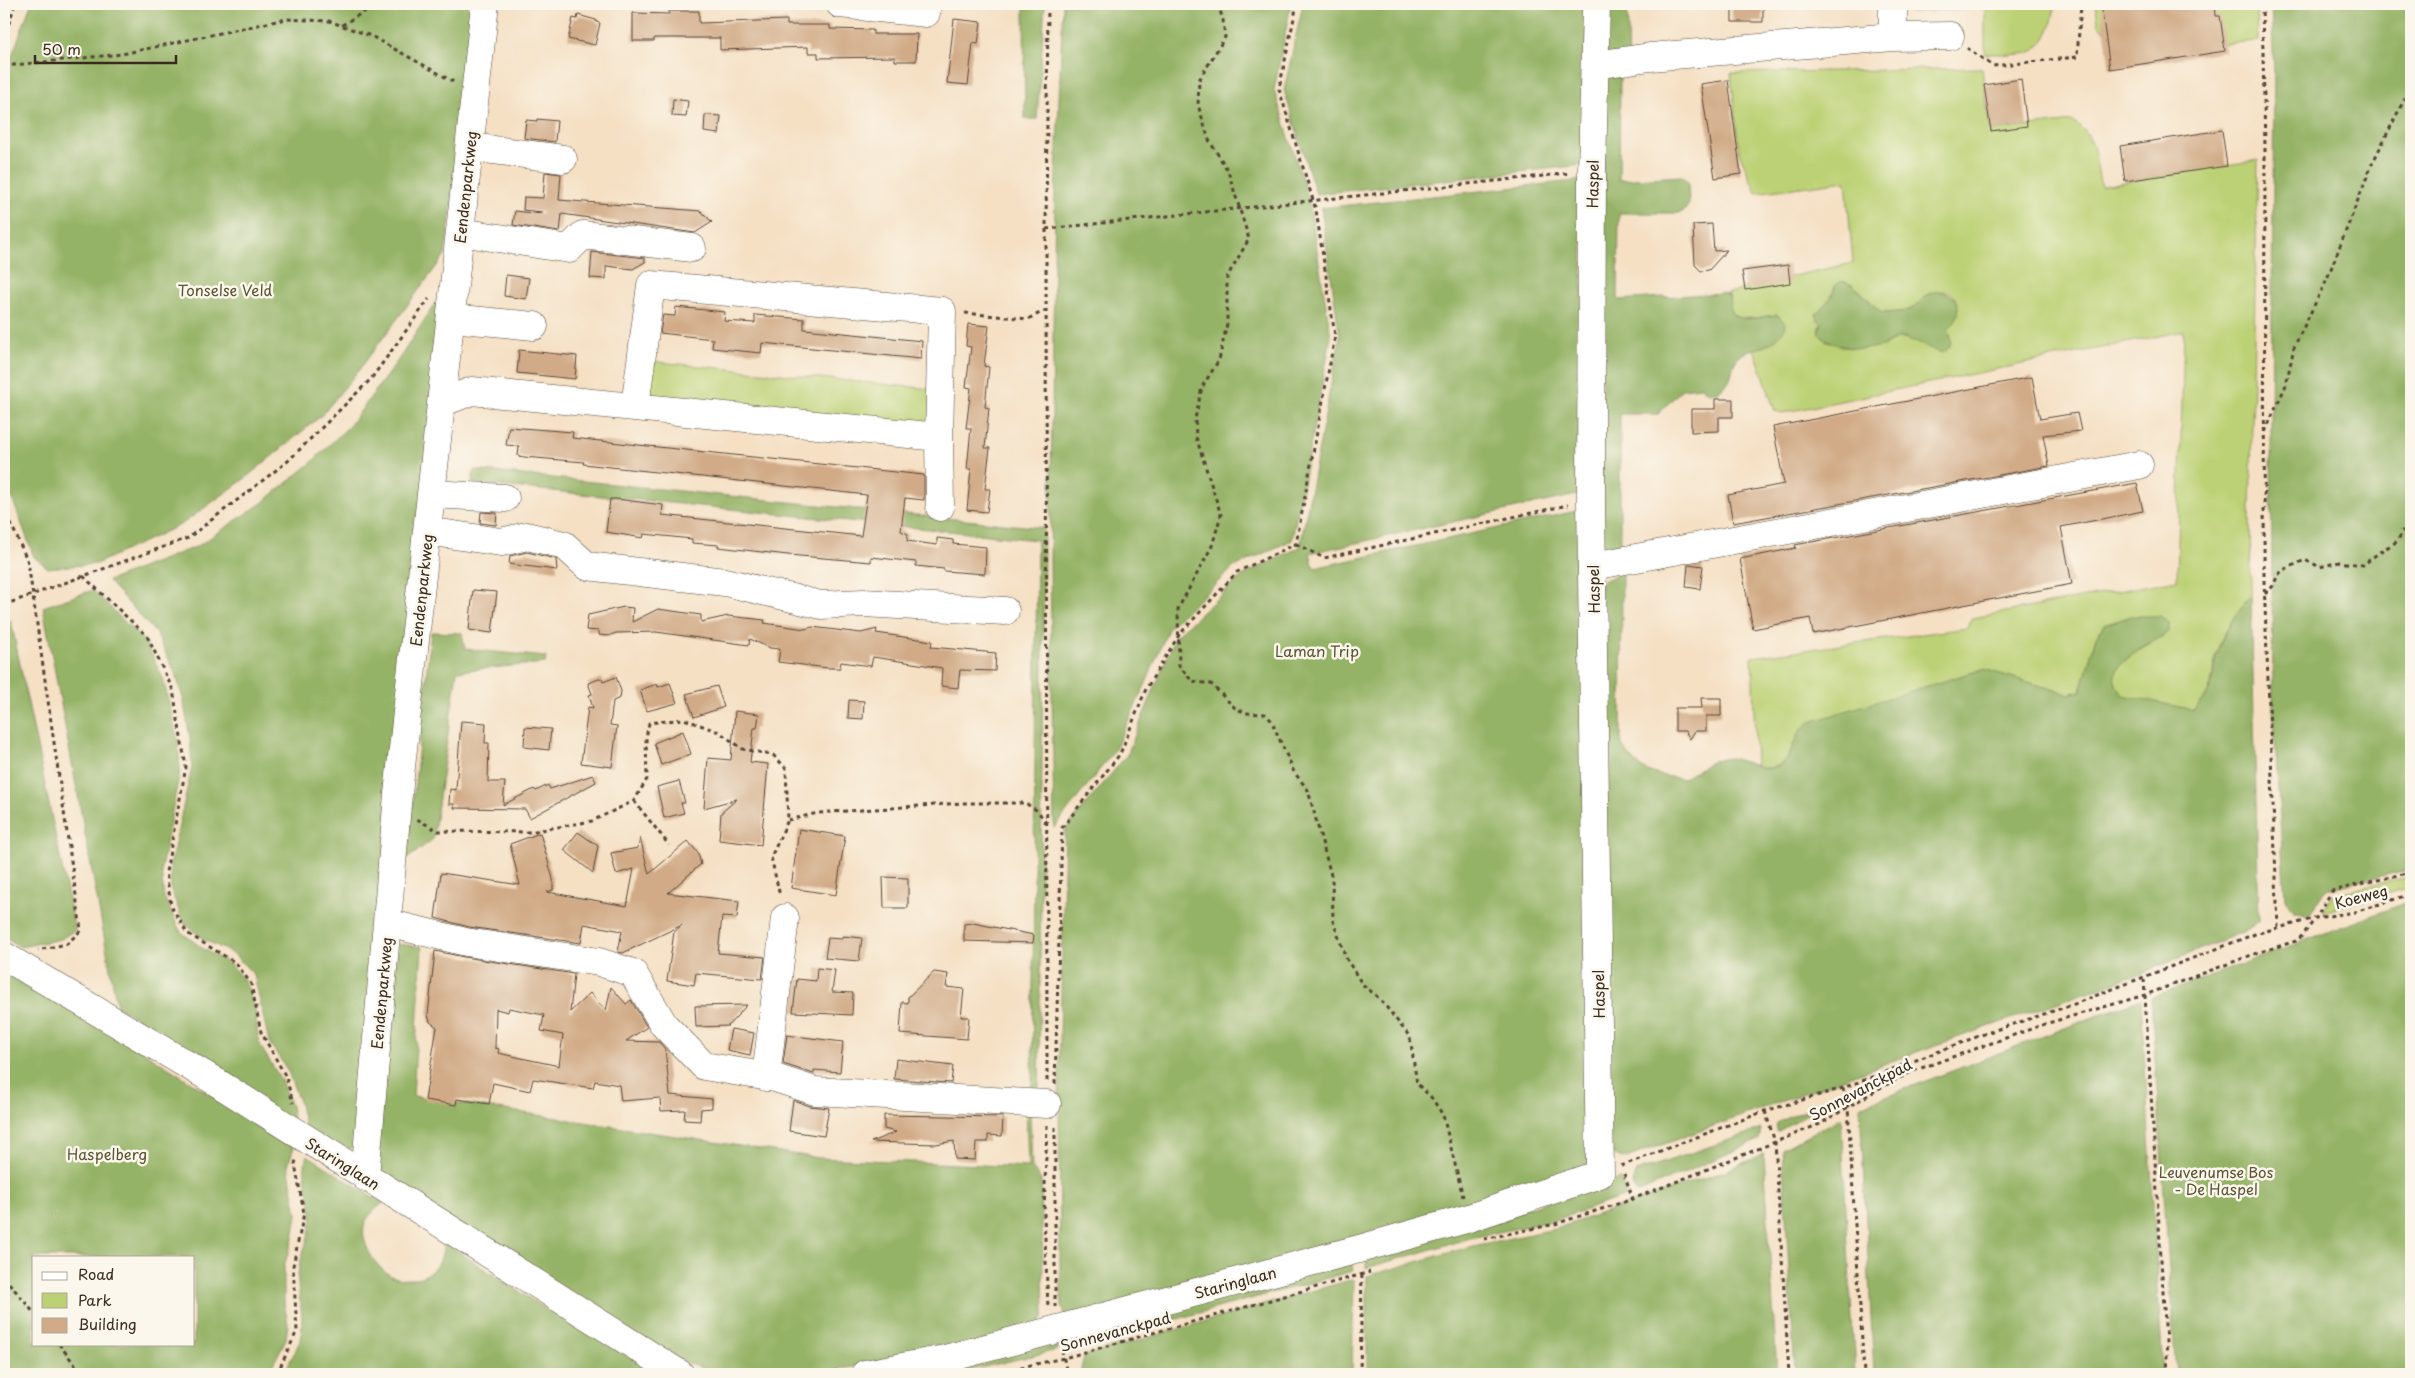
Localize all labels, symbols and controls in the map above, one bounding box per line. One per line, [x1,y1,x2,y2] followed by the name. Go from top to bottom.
[35,32,176,64] scale bar
[42,37,81,60] text: 50 m
[448,130,482,244] street label: Eendenparkweg
[1580,160,1604,208] street label: Haspel
[178,278,272,301] park label: Tonselse Veld
[404,533,438,647] street label: Eendenparkweg
[1581,565,1605,613] street label: Haspel
[1275,639,1359,662] park label: Laman Trip
[2332,878,2390,914] street label: Koeweg
[365,936,397,1050] street label: Eendenparkweg
[1586,970,1610,1018] street label: Haspel
[1804,1052,1916,1126] street label: Sonnevanckpad
[301,1131,385,1195] street label: Staringlaan
[67,1142,147,1165] park label: Haspelberg
[2159,1160,2274,1200] park label: Leuvenumse Bos - De Haspel
[32,1256,195,1346] legend
[1191,1260,1279,1304] street label: Staringlaan
[78,1262,114,1285] text: Road
[78,1288,112,1311] text: Park
[1057,1305,1173,1357] street label: Sonnevanckpad
[78,1312,137,1335] text: Building

